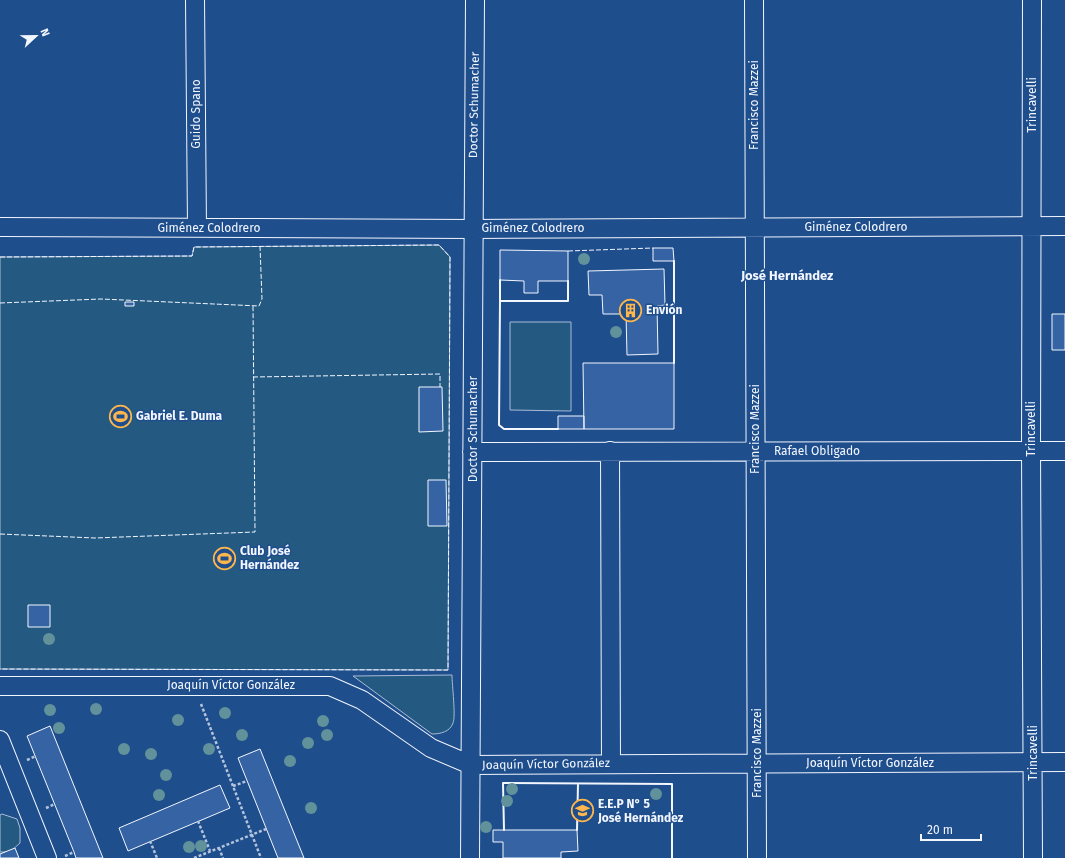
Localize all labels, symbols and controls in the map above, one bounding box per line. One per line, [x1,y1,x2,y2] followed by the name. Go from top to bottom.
[16,16,56,56] north arrow
[37,27,52,38] text: N
[466,51,482,158] street label: Doctor Schumacher
[747,60,761,150] street label: Francisco Mazzei
[1025,77,1039,133] street label: Trincavelli
[189,79,203,149] street label: Guido Spano
[805,220,907,234] street label: Giménez Colodrero
[158,221,260,235] street label: Giménez Colodrero
[482,221,584,235] street label: Giménez Colodrero
[740,268,833,283] district label: José Hernández
[617,297,643,323] building icon: Envión
[646,303,683,317] place label: Envión
[466,375,480,482] street label: Doctor Schumacher
[748,384,762,474] street label: Francisco Mazzei
[1024,401,1038,457] street label: Trincavelli
[107,403,133,429] sports icon: Gabriel E. Duma
[136,409,223,423] place label: Gabriel E. Duma
[774,444,860,458] street label: Rafael Obligado
[240,544,300,572] place label: Club José Hernández
[211,545,237,571] sports icon: Club José Hernández
[167,678,295,692] street label: Joaquín Víctor González
[750,708,764,798] street label: Francisco Mazzei
[1026,725,1040,781] street label: Trincavelli
[482,756,610,772] street label: Joaquín Víctor González
[806,756,934,770] street label: Joaquín Víctor González
[597,797,684,825] place label: E.E.P N° 5 José Hernández
[570,798,596,824] school or university icon: E.E.P N° 5 José Hernández
[921,816,981,842] scale bar
[927,823,953,837] text: 20 m

